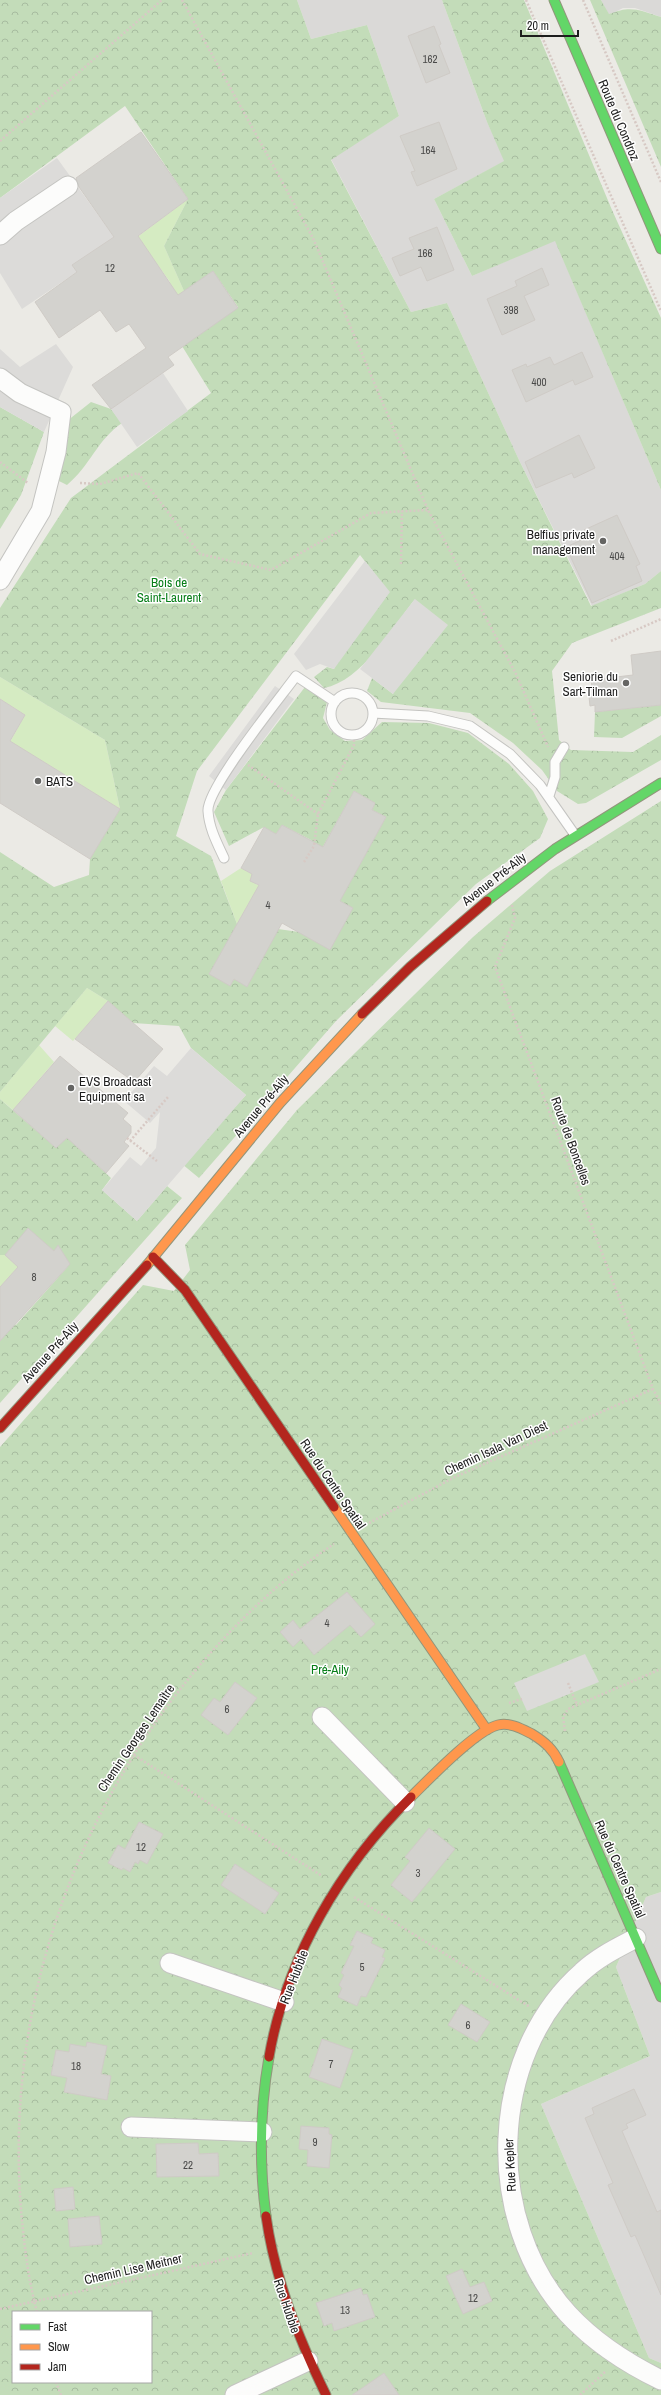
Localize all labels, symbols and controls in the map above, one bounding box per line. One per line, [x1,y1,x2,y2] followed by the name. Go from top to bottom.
[521,12,578,38] scale bar
[527,18,549,34] text: 20 m
[422,52,438,66] house number: 162
[594,77,644,163] street label: Route du Condroz
[420,143,436,157] house number: 164
[417,246,433,260] house number: 166
[105,261,115,275] house number: 12
[503,303,519,317] house number: 398
[531,375,547,389] house number: 400
[527,526,595,558] place label: Belfius private management
[598,536,608,546] marker: Belfius private management
[609,549,625,563] house number: 404
[137,574,201,606] park label: Bois de Saint-Laurent
[563,668,618,700] place label: Seniorie du Sart-Tilman
[621,678,631,688] marker: Seniorie du Sart-Tilman
[46,773,73,790] place label: BATS
[33,776,43,786] marker: BATS
[458,848,530,910] street label: Avenue Pré-Aily
[265,898,271,912] house number: 4
[229,1071,293,1142] street label: Avenue Pré-Aily
[79,1073,151,1105] place label: EVS Broadcast Equipment sa
[66,1083,76,1093] marker: EVS Broadcast Equipment sa
[547,1095,595,1187] street label: Route de Boncelles
[31,1270,37,1284] house number: 8
[17,1317,82,1387] street label: Avenue Pré-Aily
[442,1417,550,1479] street label: Chemin Isala Van Diest
[296,1436,370,1532] street label: Rue du Centre Spatial
[324,1616,330,1630] house number: 4
[311,1661,350,1678] park label: Pré-Aily
[94,1681,178,1795] street label: Chemin Georges Lemaître
[224,1702,230,1716] house number: 6
[591,1817,649,1921] street label: Rue du Centre Spatial
[136,1840,146,1854] house number: 12
[415,1866,421,1880] house number: 3
[276,1948,312,2006] street label: Rue Hubble
[359,1960,365,1974] house number: 5
[465,2018,471,2032] house number: 6
[328,2057,334,2071] house number: 7
[71,2059,81,2073] house number: 18
[312,2135,318,2149] house number: 9
[500,2137,520,2192] street label: Rue Kepler
[183,2158,193,2172] house number: 22
[83,2249,184,2288] street label: Chemin Lise Meitner
[270,2277,304,2335] street label: Rue Hubble
[468,2291,478,2305] house number: 12
[340,2303,350,2317] house number: 13
[12,2311,152,2383] legend
[48,2319,67,2335] text: Fast
[48,2339,70,2355] text: Slow
[48,2359,67,2375] text: Jam

